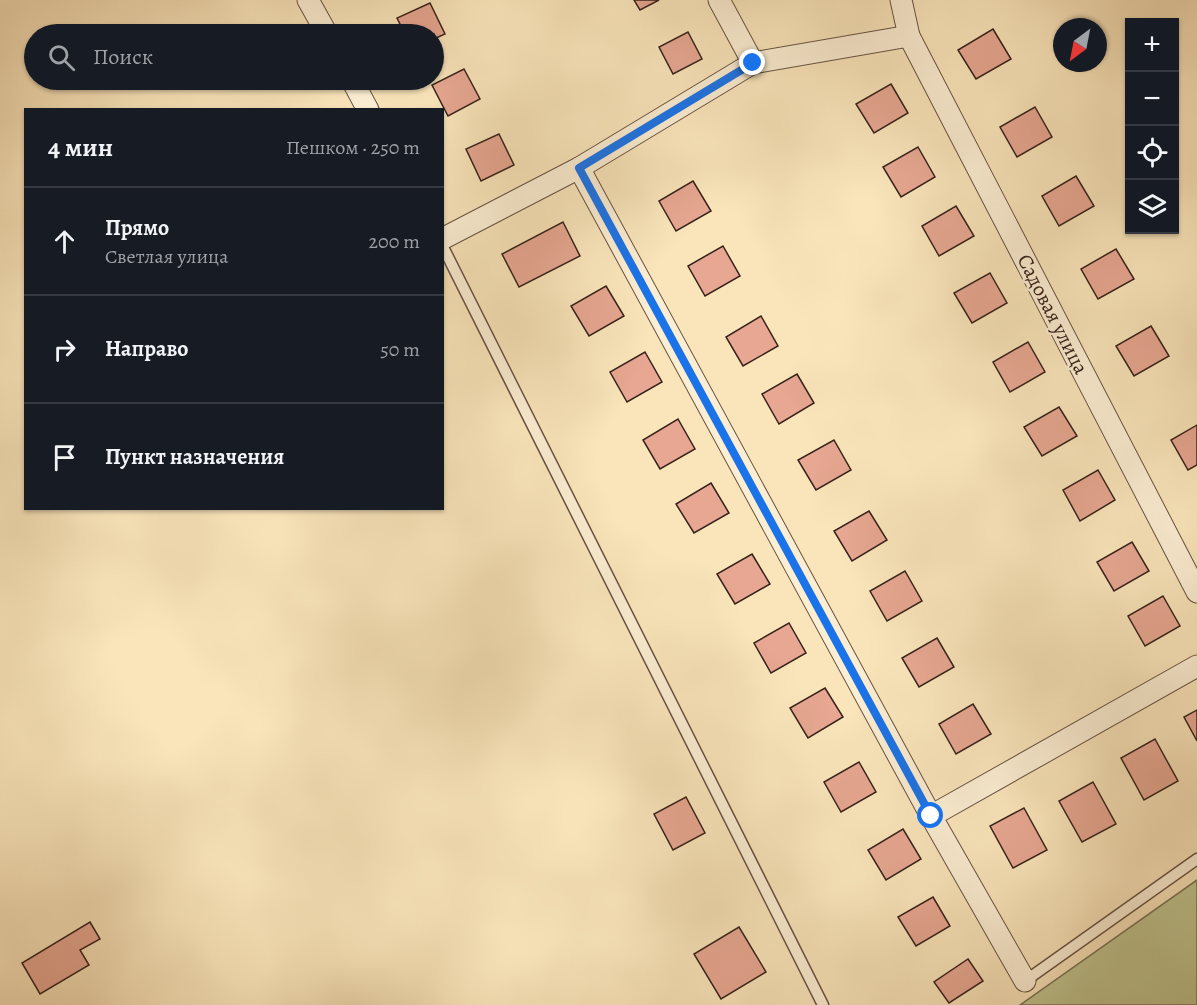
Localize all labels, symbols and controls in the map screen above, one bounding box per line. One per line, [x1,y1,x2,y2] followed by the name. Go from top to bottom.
[1053,18,1107,72] north arrow
[1125,18,1179,234] map controls
[1125,18,1179,72] button: +
[24,24,444,90] search box
[45,41,78,74] icon: search
[93,42,153,72] text: Поиск
[739,49,765,75] route end
[1125,72,1179,126] button: −
[1125,126,1179,180] button: locate
[48,130,113,165] text: 4 мин
[286,134,420,161] text: Пешком · 250 m
[1125,180,1179,234] button: layers
[105,213,169,243] text: Прямо
[48,225,81,258] icon: ahead
[369,228,420,255] text: 200 m
[105,243,228,270] text: Светлая улица
[1011,249,1095,379] street label: Садовая улица
[48,333,81,366] icon: right
[105,334,188,364] text: Направо
[380,336,420,363] text: 50 m
[48,441,81,474] icon: arrive
[105,442,284,472] text: Пункт назначения
[917,802,943,828] route start

